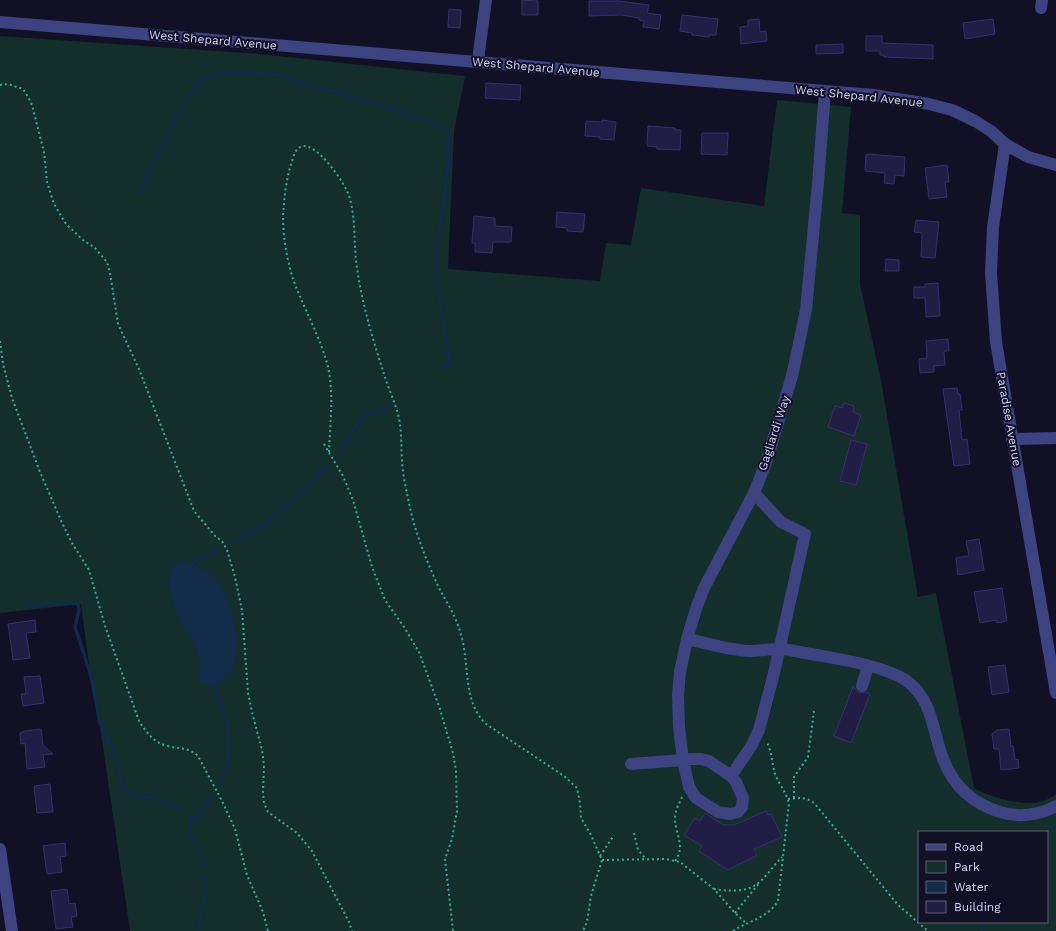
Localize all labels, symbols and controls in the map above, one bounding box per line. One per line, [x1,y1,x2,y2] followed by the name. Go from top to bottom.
[149,27,278,53] street label: West Shepard Avenue
[472,54,601,80] street label: West Shepard Avenue
[795,82,924,110] street label: West Shepard Avenue
[994,371,1024,467] street label: Paradise Avenue
[755,393,793,472] street label: Gagliardi Way
[918,831,1048,923] legend
[954,840,983,854] text: Road
[954,860,980,874] text: Park
[954,880,989,894] text: Water
[954,900,1001,914] text: Building

